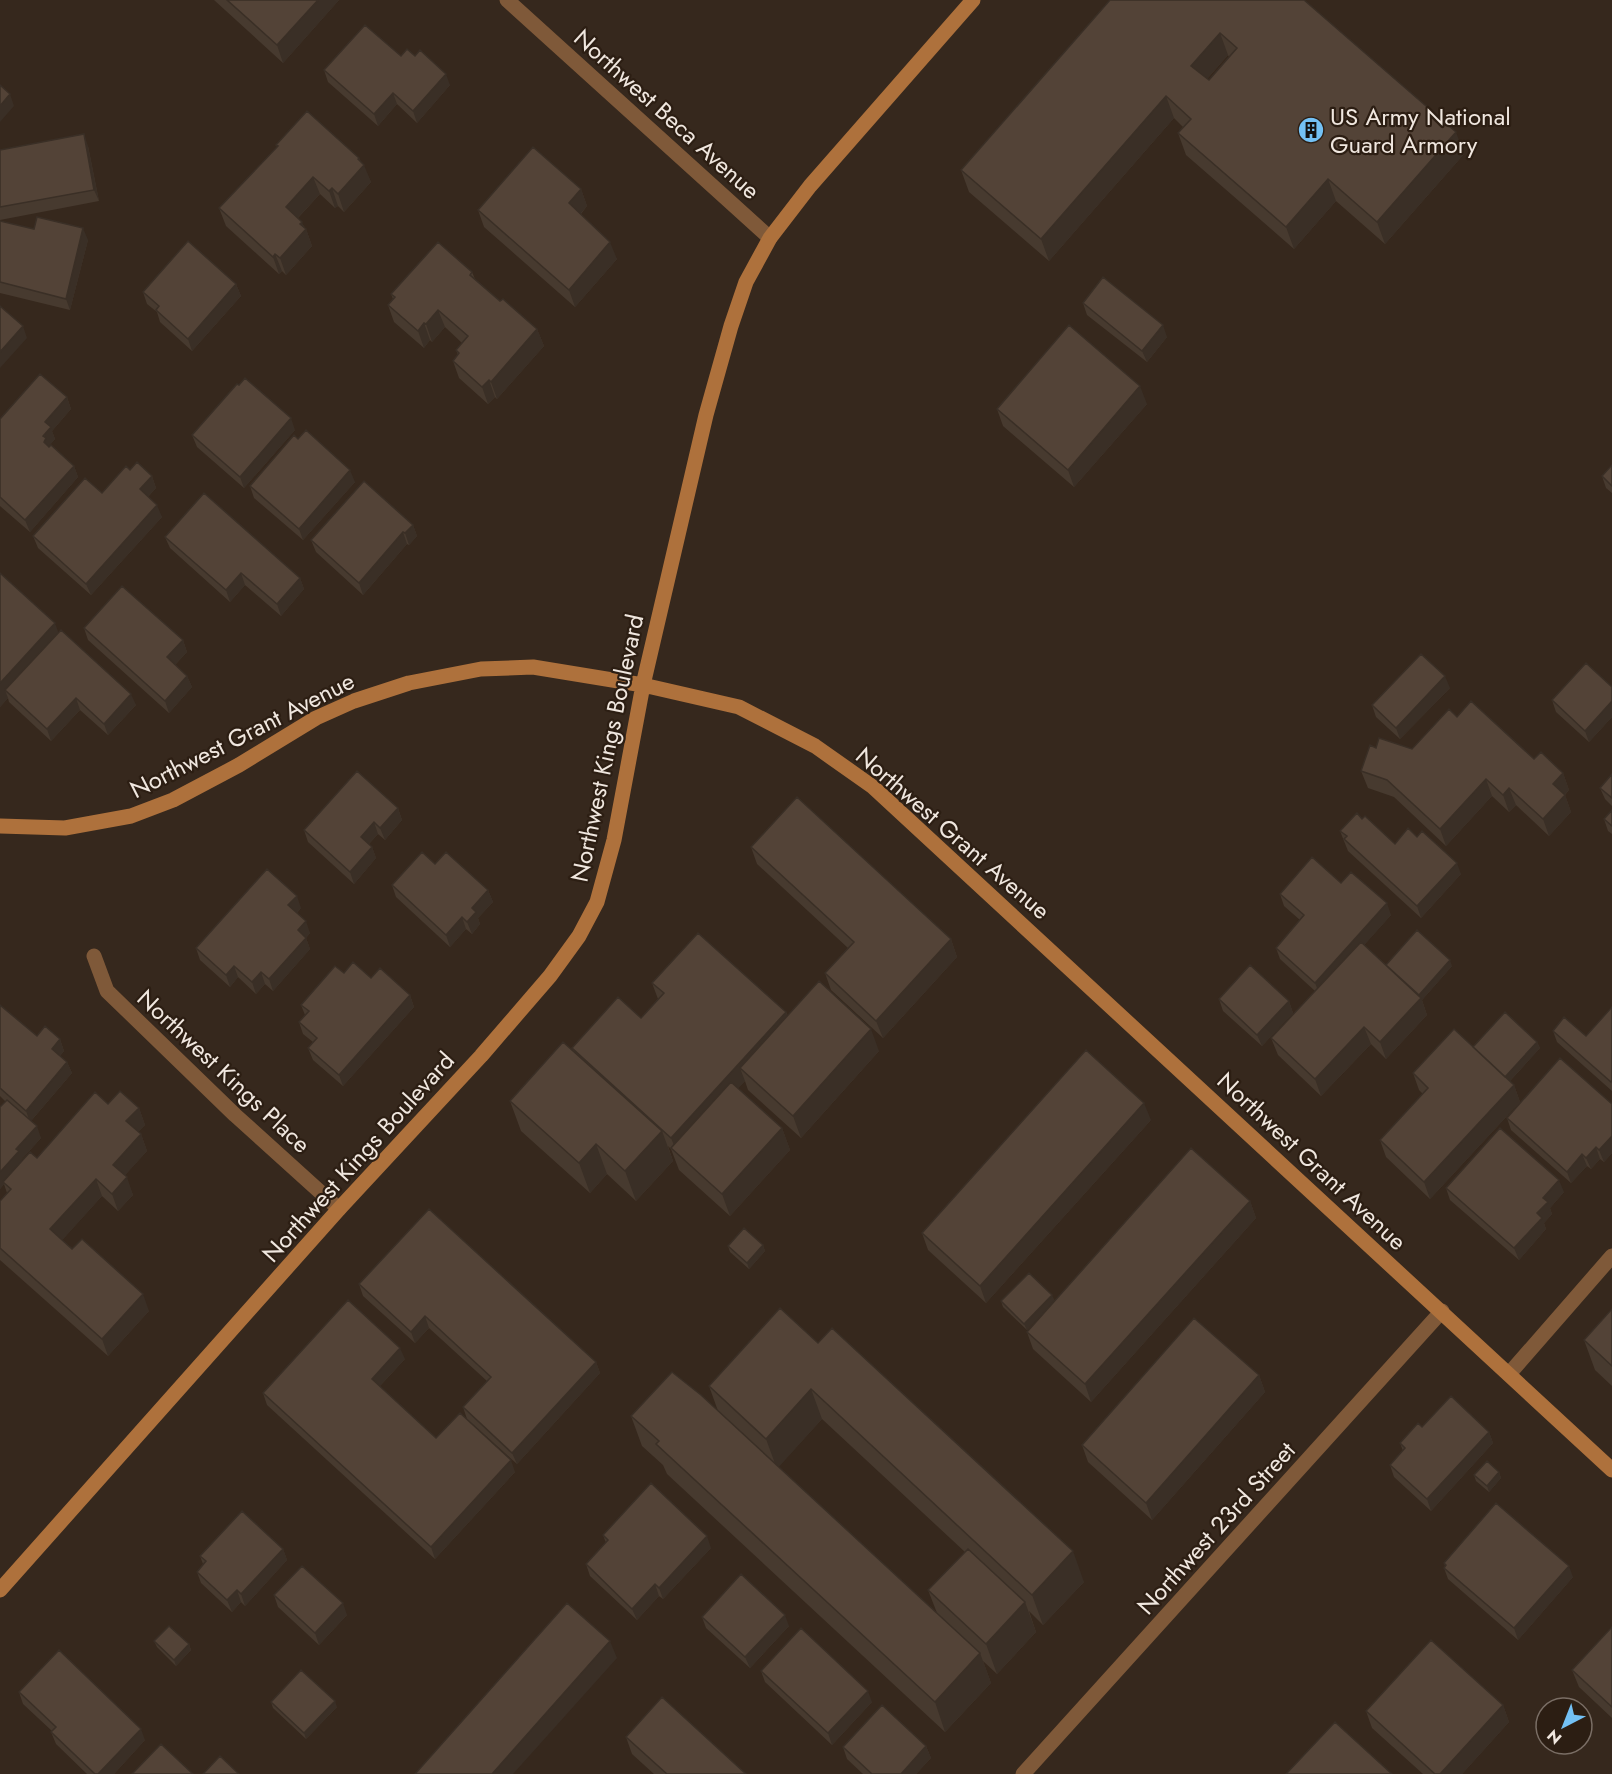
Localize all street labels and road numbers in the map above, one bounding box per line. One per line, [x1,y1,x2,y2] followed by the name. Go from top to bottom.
[566,21,768,207] street label: Northwest Beca Avenue
[562,611,652,885] street label: Northwest Kings Boulevard
[124,663,360,807] street label: Northwest Grant Avenue
[848,738,1058,928] street label: Northwest Grant Avenue
[129,981,319,1161] street label: Northwest Kings Place
[254,1044,462,1270] street label: Northwest Kings Boulevard
[1209,1064,1415,1258] street label: Northwest Grant Avenue
[1129,1434,1304,1622] street label: Northwest 23rd Street

